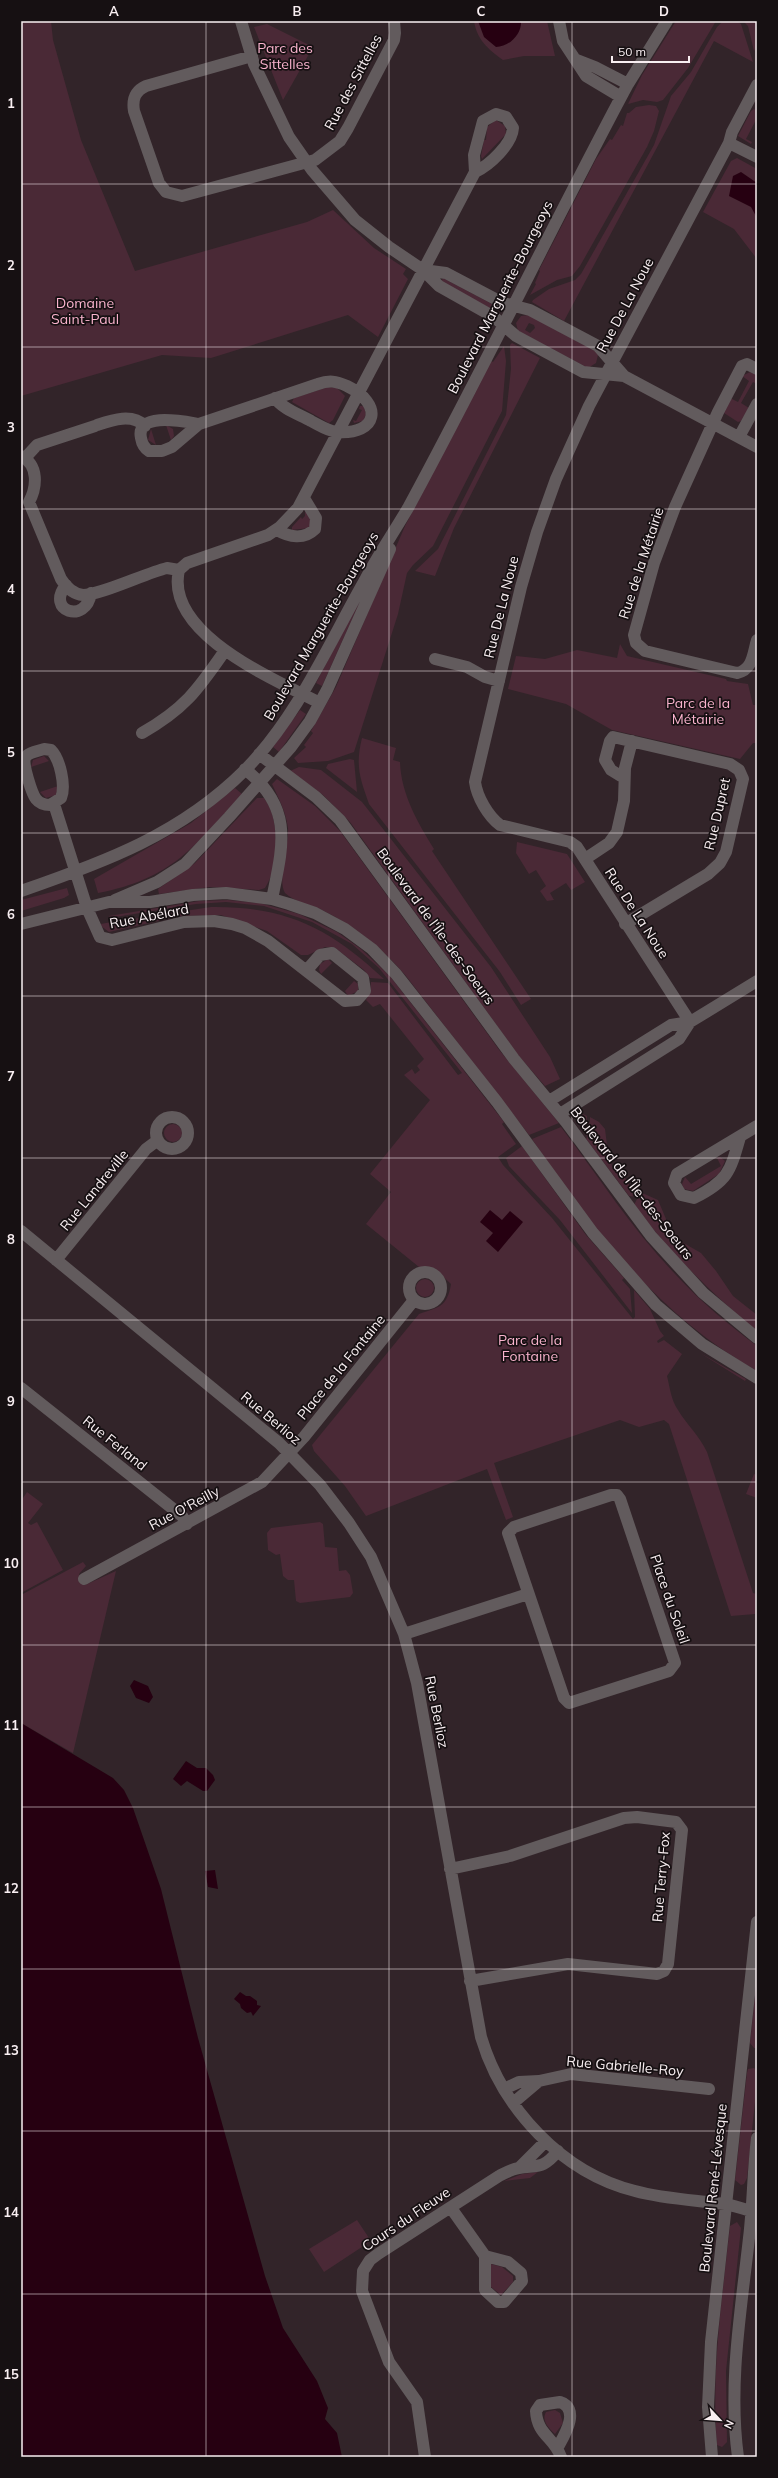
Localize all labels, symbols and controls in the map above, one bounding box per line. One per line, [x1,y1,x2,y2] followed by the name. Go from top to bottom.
[109,3,119,19] text: A
[293,3,302,19] text: B
[477,3,486,19] text: C
[659,3,669,19] text: D
[320,31,386,133] street label: Rue des Sittelles
[612,38,689,64] scale bar
[257,39,313,73] park label: Parc des Sittelles
[618,44,646,59] text: 50 m
[7,95,15,111] text: 1
[443,197,557,397] street label: Boulevard Marguerite-Bourgeoys
[593,255,657,355] street label: Rue De La Noue
[7,257,15,273] text: 2
[51,294,119,328] park label: Domaine Saint-Paul
[7,419,15,435] text: 3
[614,505,668,621] street label: Rue de la Métairie
[260,529,382,723] street label: Boulevard Marguerite-Bourgeoys
[480,554,522,660] street label: Rue De La Noue
[7,581,15,597] text: 4
[666,694,730,728] park label: Parc de la Métairie
[7,744,15,760] text: 5
[700,776,734,852] street label: Rue Dupret
[373,844,499,1008] street label: Boulevard de l'Île-des-Soeurs
[601,864,673,962] street label: Rue De La Noue
[108,899,190,933] street label: Rue Abélard
[7,906,15,922] text: 6
[7,1068,15,1084] text: 7
[567,1103,697,1263] street label: Boulevard de l'Île-des-Soeurs
[56,1146,132,1234] street label: Rue Landreville
[7,1231,15,1247] text: 8
[293,1311,389,1423] street label: Place de la Fontaine
[498,1331,562,1365] park label: Parc de la Fontaine
[237,1388,305,1448] street label: Rue Berlioz
[7,1393,15,1409] text: 9
[79,1412,151,1474] street label: Rue Ferland
[146,1482,223,1534] street label: Rue O'Reilly
[646,1552,694,1646] street label: Place du Soleil
[3,1555,19,1571] text: 10
[421,1674,453,1750] street label: Rue Berlioz
[3,1717,19,1733] text: 11
[648,1831,674,1923] street label: Rue Terry-Fox
[3,1880,19,1896] text: 12
[3,2042,19,2058] text: 13
[566,2052,685,2080] street label: Rue Gabrielle-Roy
[695,2103,731,2273] street label: Boulevard René-Lévesque
[358,2183,454,2255] street label: Cours du Fleuve
[3,2204,19,2220] text: 14
[3,2366,19,2382] text: 15
[700,2400,740,2440] north arrow
[721,2418,737,2431] text: N

